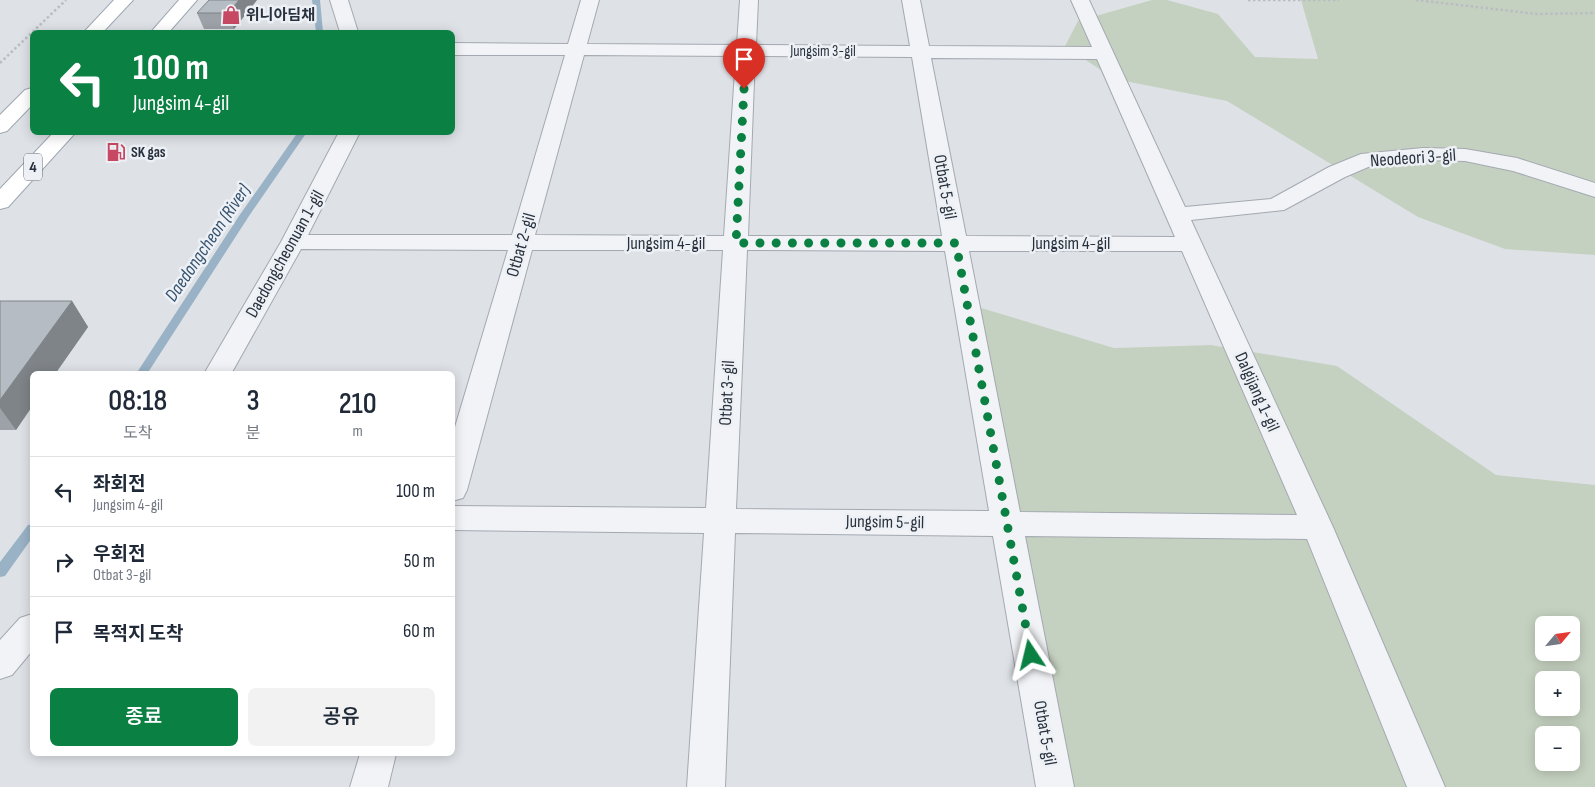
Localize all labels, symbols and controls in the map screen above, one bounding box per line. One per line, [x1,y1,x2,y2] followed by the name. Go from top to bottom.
[220,4,242,26] shop icon: 위니아딤채
[246,6,315,25] place label: 위니아딤채
[723,38,765,89] pin
[789,42,856,61] street label: Jungsim 3-gil
[730,45,758,73] icon: arrive
[133,47,209,90] text: 100 m
[50,50,115,115] icon: left
[133,90,229,117] text: Jungsim 4-gil
[105,141,127,163] fuel station icon: SK gas
[131,143,166,162] place label: SK gas
[1369,145,1457,171] street label: Neodeori 3-gil
[929,153,961,221] street label: Otbat 5-gil
[24,154,42,180] road number: 4
[160,179,256,306] water label: Daedongcheon (River)
[241,187,329,321] street label: Daedongcheonuan 1-gil
[502,211,540,279] street label: Otbat 2-gil
[626,233,705,254] street label: Jungsim 4-gil
[1031,233,1110,254] street label: Jungsim 4-gil
[1230,349,1284,435] street label: Dalgijang 1-gil
[715,360,739,426] street label: Otbat 3-gil
[108,383,167,419] text: 08:18
[246,383,259,419] text: 3
[339,386,377,422] text: 210
[352,422,363,441] text: m
[123,424,153,443] text: 도착
[246,424,260,443] text: 분
[93,473,145,496] text: 좌회전
[50,478,78,506] icon: left
[396,480,435,503] text: 100 m
[93,496,163,515] text: Jungsim 4-gil
[845,511,924,533] street label: Jungsim 5-gil
[93,543,145,566] text: 우회전
[50,548,78,576] icon: right
[404,550,435,573] text: 50 m
[93,566,151,585] text: Otbat 3-gil
[1535,616,1580,661] north arrow
[1535,616,1580,771] map controls
[50,618,78,646] icon: arrive
[403,620,435,643] text: 60 m
[93,623,183,646] text: 목적지 도착
[1004,628,1056,680] position arrow
[1535,671,1580,716] button: +
[50,688,238,746] button: 종료
[248,688,435,746] button: 공유
[1029,699,1061,767] street label: Otbat 5-gil
[1535,726,1580,771] button: −

